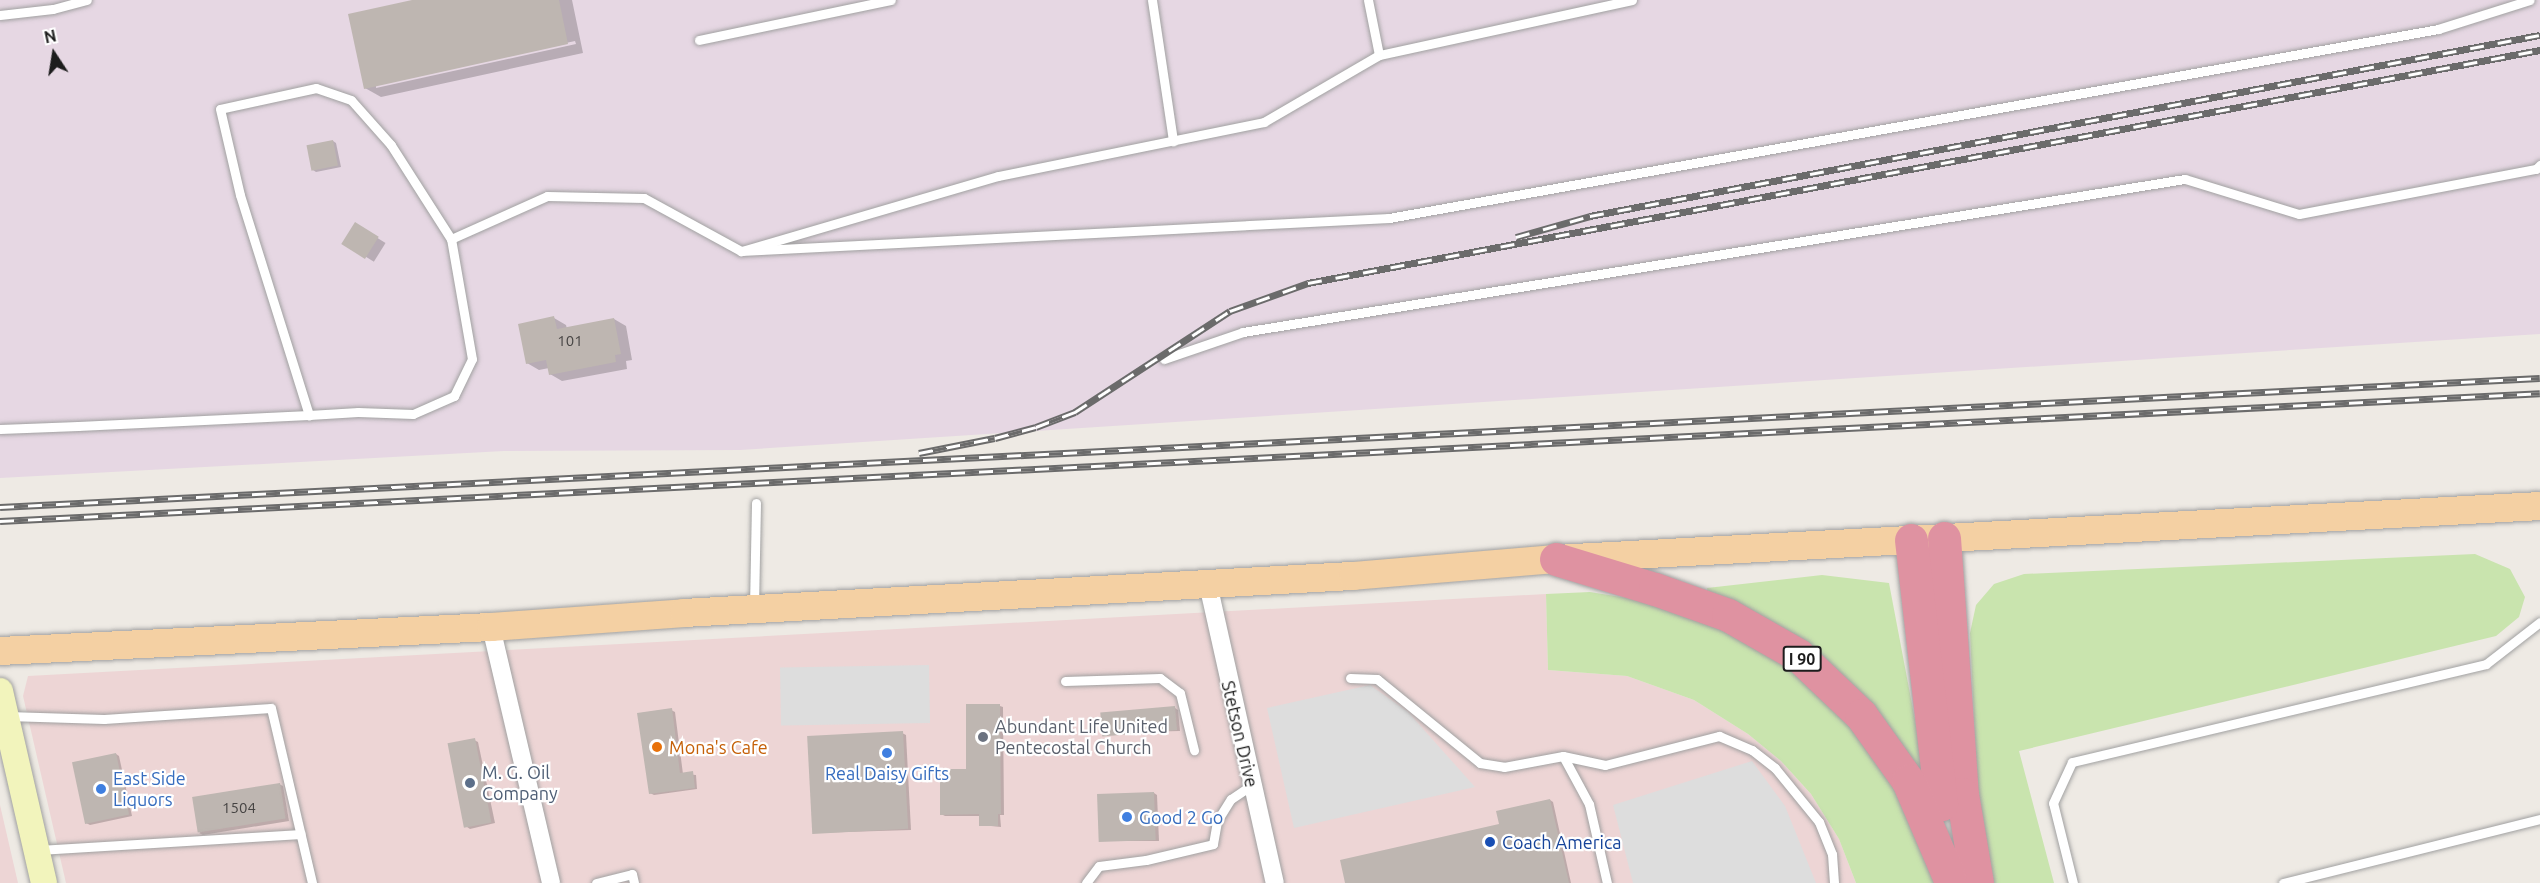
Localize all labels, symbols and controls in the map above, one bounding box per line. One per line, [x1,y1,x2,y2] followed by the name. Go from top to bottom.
[24,24,84,84] north arrow
[43,26,58,46] text: N
[557,332,583,350] house number: 101
[1782,646,1822,672] road number: I 90
[1217,679,1263,789] street label: Stetson Drive
[995,716,1168,758] place label: Abundant Life United Pentecostal Church
[976,730,990,744] marker: Abundant Life United Pentecostal Church
[669,736,768,758] place label: Mona's Cafe
[650,740,664,754] marker: Mona's Cafe
[880,746,894,760] marker: Real Daisy Gifts
[482,762,558,804] place label: M. G. Oil Company
[825,762,949,784] place label: Real Daisy Gifts
[113,768,186,810] place label: East Side Liquors
[463,776,477,790] marker: M. G. Oil Company
[94,782,108,796] marker: East Side Liquors
[222,799,256,817] house number: 1504
[1139,806,1223,828] place label: Good 2 Go
[1120,810,1134,824] marker: Good 2 Go
[1502,831,1622,853] place label: Coach America
[1483,835,1497,849] marker: Coach America

